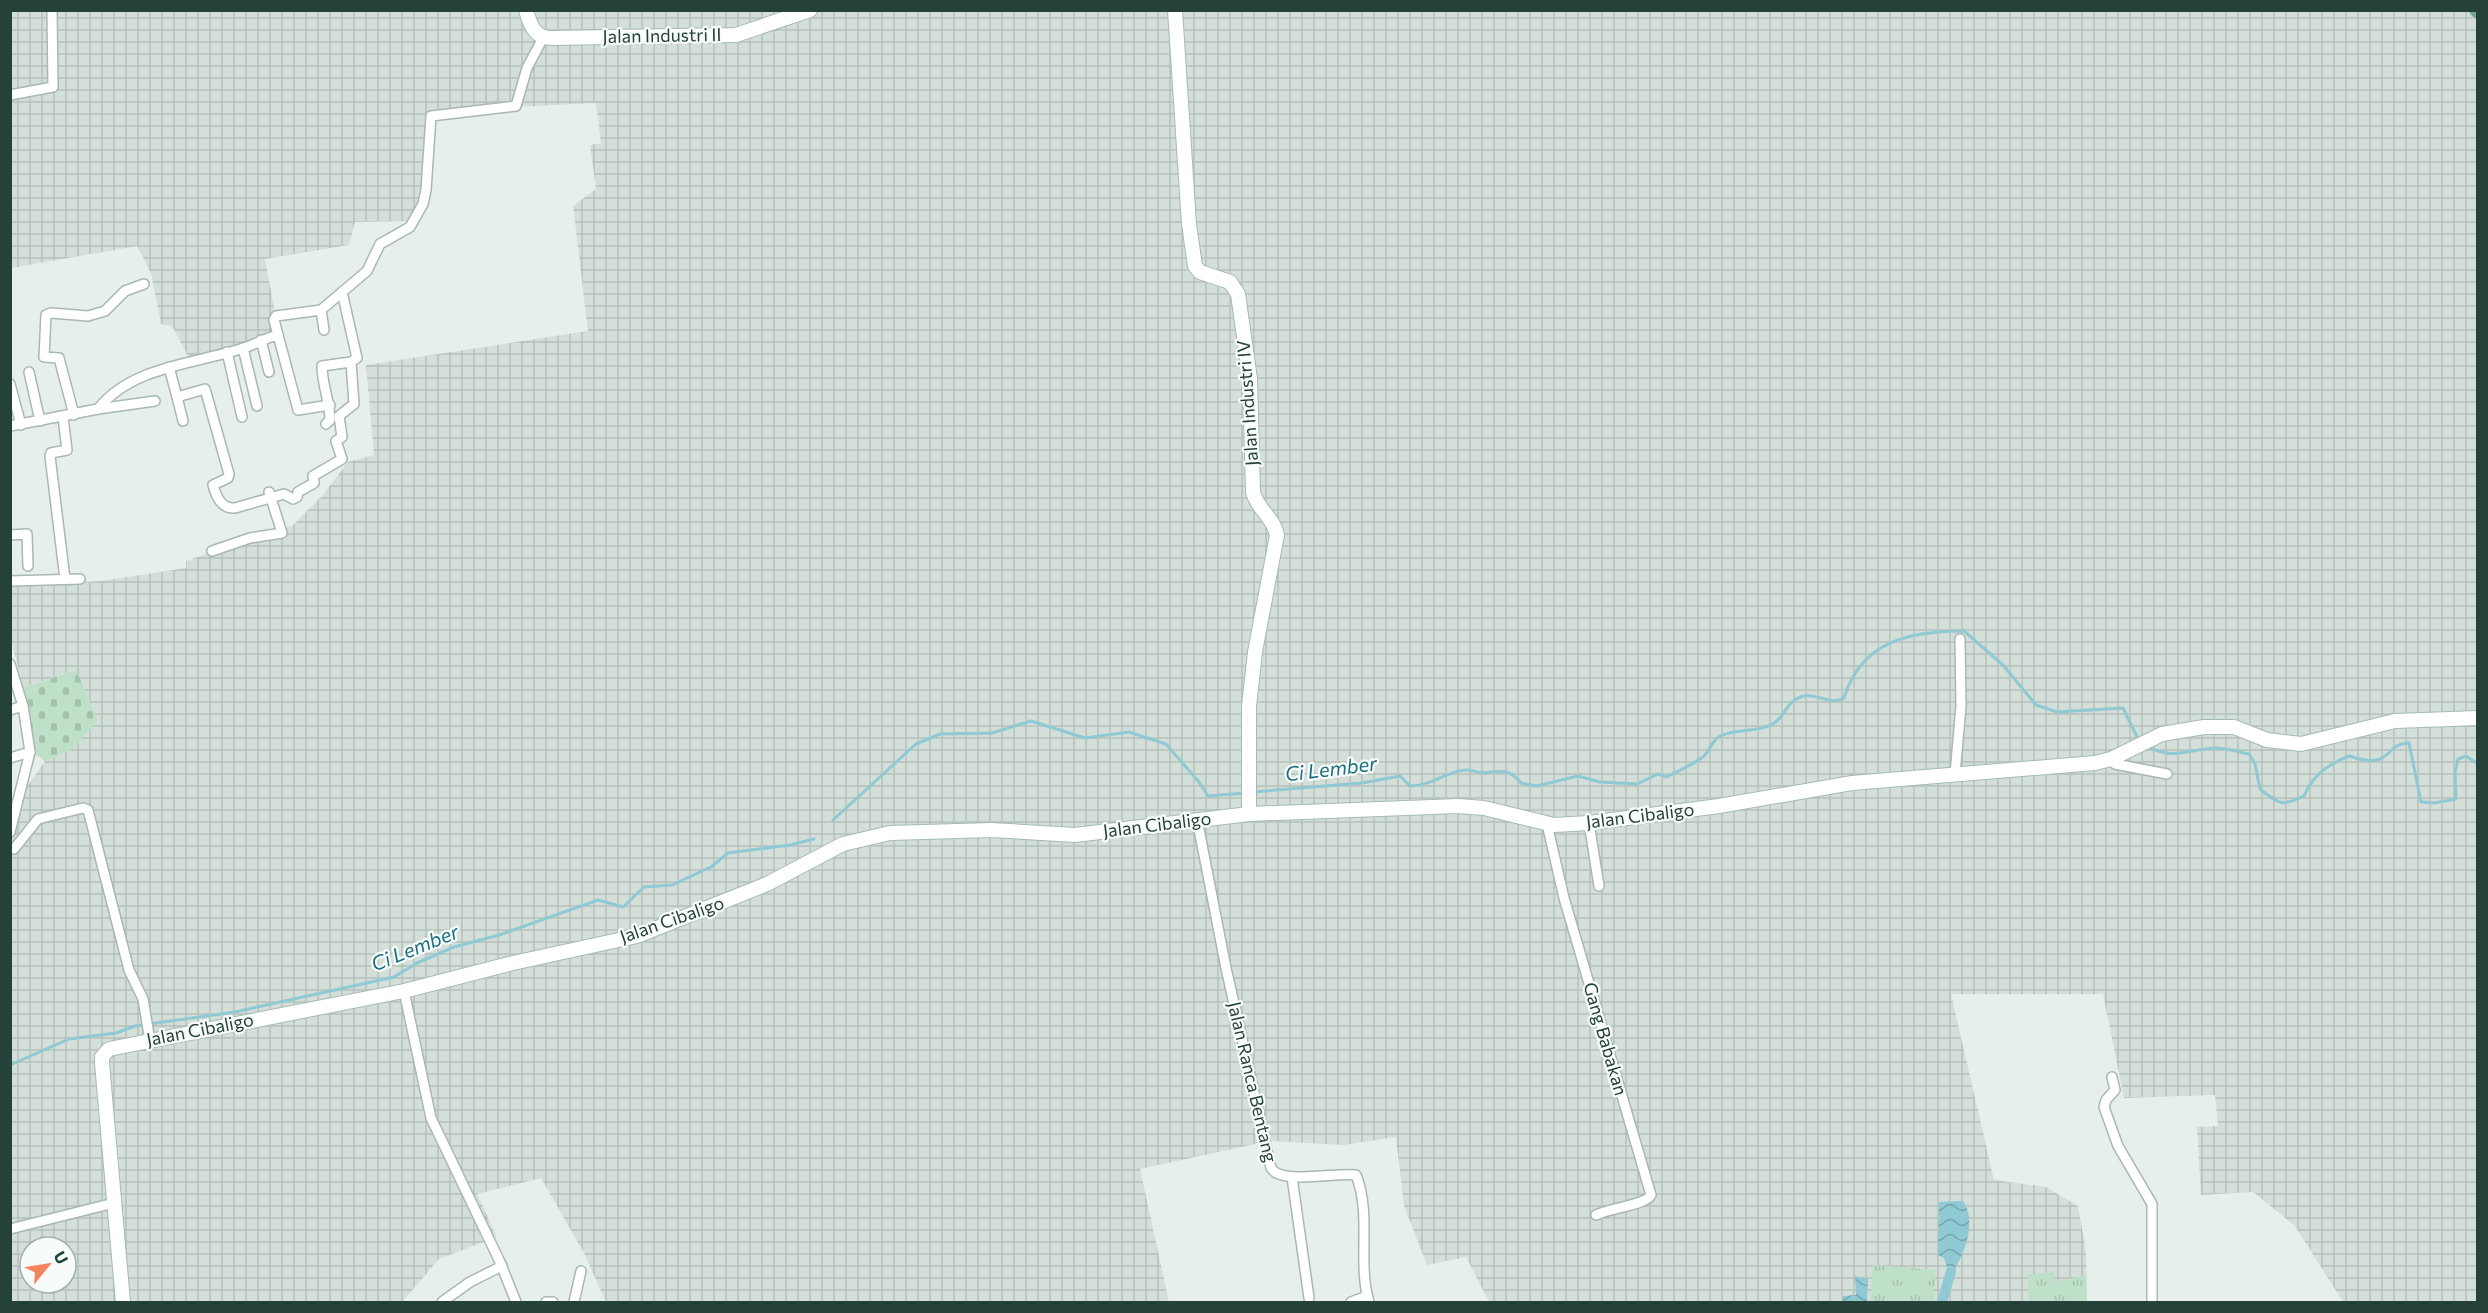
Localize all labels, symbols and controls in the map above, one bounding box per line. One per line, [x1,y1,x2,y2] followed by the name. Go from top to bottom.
[602,23,722,47] street label: Jalan Industri II
[1232,339,1262,467] street label: Jalan Industri IV
[1284,750,1379,786] water label: Ci Lember
[1584,797,1695,833] street label: Jalan Cibaligo
[1101,806,1212,842] street label: Jalan Cibaligo
[617,891,727,947] street label: Jalan Cibaligo
[367,918,463,976] water label: Ci Lember
[1579,980,1633,1098] street label: Gang Babakan
[1224,999,1282,1164] street label: Jalan Ranca Bentang
[144,1008,255,1050] street label: Jalan Cibaligo
[18,1235,78,1295] north arrow
[50,1247,73,1267] text: U

